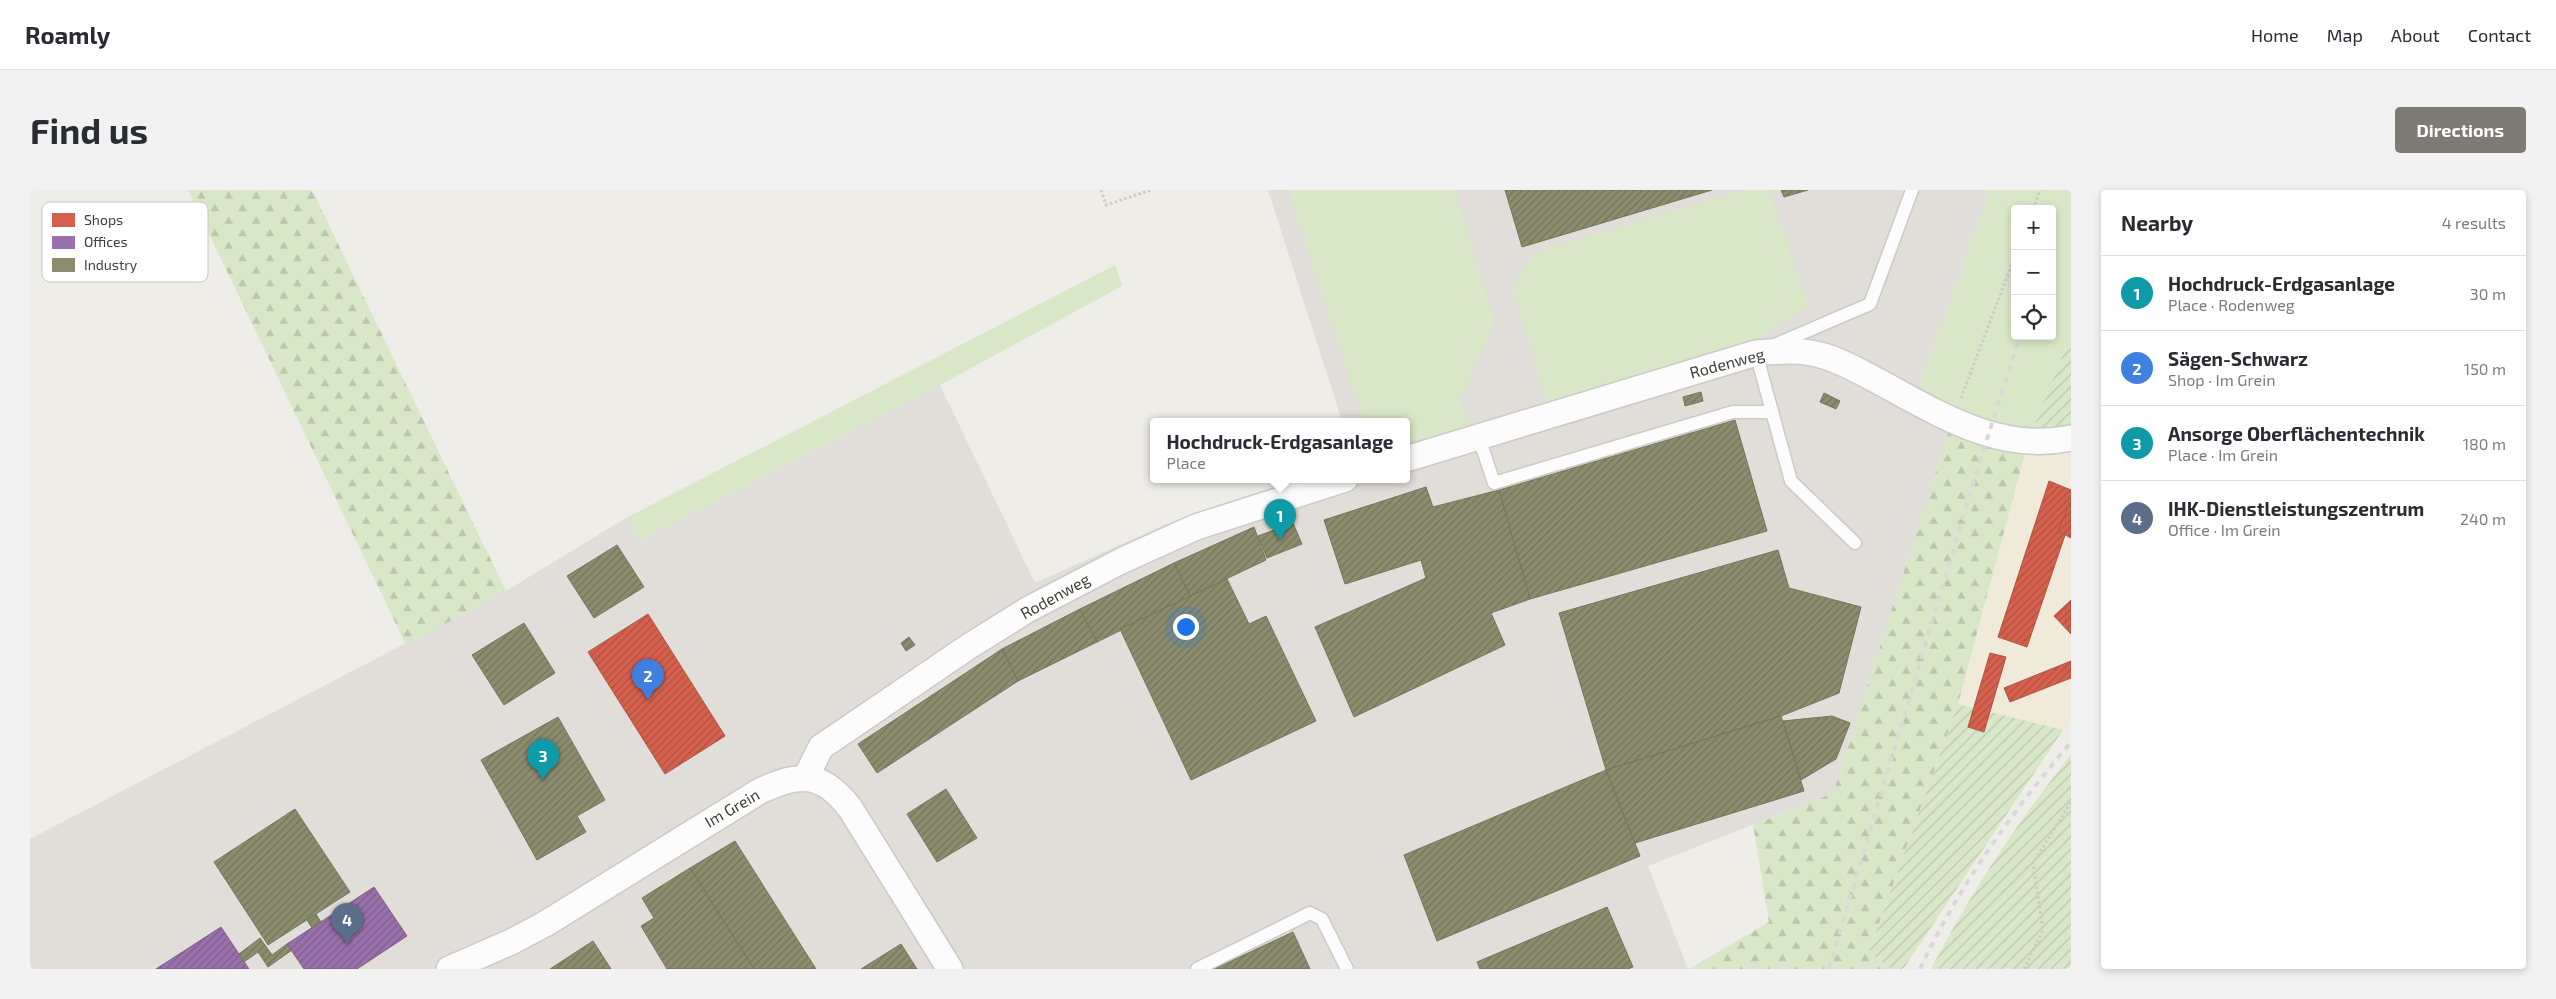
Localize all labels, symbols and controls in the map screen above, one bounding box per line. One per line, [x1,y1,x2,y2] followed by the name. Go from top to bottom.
[25,20,110,49] text: Roamly
[2251,24,2299,46] text: Home
[2327,24,2363,46] text: Map
[2391,24,2440,46] text: About
[2468,24,2531,46] text: Contact
[2395,107,2526,153] button: Directions
[30,109,148,151] text: Find us
[42,202,208,282] legend
[2011,205,2056,340] map controls
[2011,205,2056,250] button: +
[2121,210,2193,235] text: Nearby
[84,211,123,228] text: Shops
[2442,213,2506,232] text: 4 results
[84,233,128,250] text: Offices
[2011,250,2056,295] button: −
[84,256,138,273] text: Industry
[2168,272,2395,295] text: Hochdruck-Erdgasanlage
[2134,284,2140,303] text: 1
[2470,284,2506,303] text: 30 m
[2011,295,2056,340] button: locate
[2168,295,2295,314] text: Place · Rodenweg
[1687,343,1766,382] street label: Rodenweg
[2168,347,2308,370] text: Sägen-Schwarz
[2132,359,2142,378] text: 2
[2464,359,2506,378] text: 150 m
[2168,370,2275,389] text: Shop · Im Grein
[1150,418,1410,483] popup
[2168,422,2425,445] text: Ansorge Oberflächentechnik
[1166,430,1394,453] text: Hochdruck-Erdgasanlage
[2132,434,2142,453] text: 3
[2463,434,2506,453] text: 180 m
[2168,445,2278,464] text: Place · Im Grein
[1166,453,1206,472] text: Place
[2168,497,2424,520] text: IHK-Dienstleistungszentrum
[1264,499,1296,540] pin: 1
[2132,509,2142,528] text: 4
[2460,509,2506,528] text: 240 m
[2168,520,2281,539] text: Office · Im Grein
[1017,569,1093,622] street label: Rodenweg
[1173,614,1199,640] your location
[632,659,664,700] pin: 2
[527,739,559,780] pin: 3
[701,784,762,831] street label: Im Grein
[331,903,363,944] pin: 4

